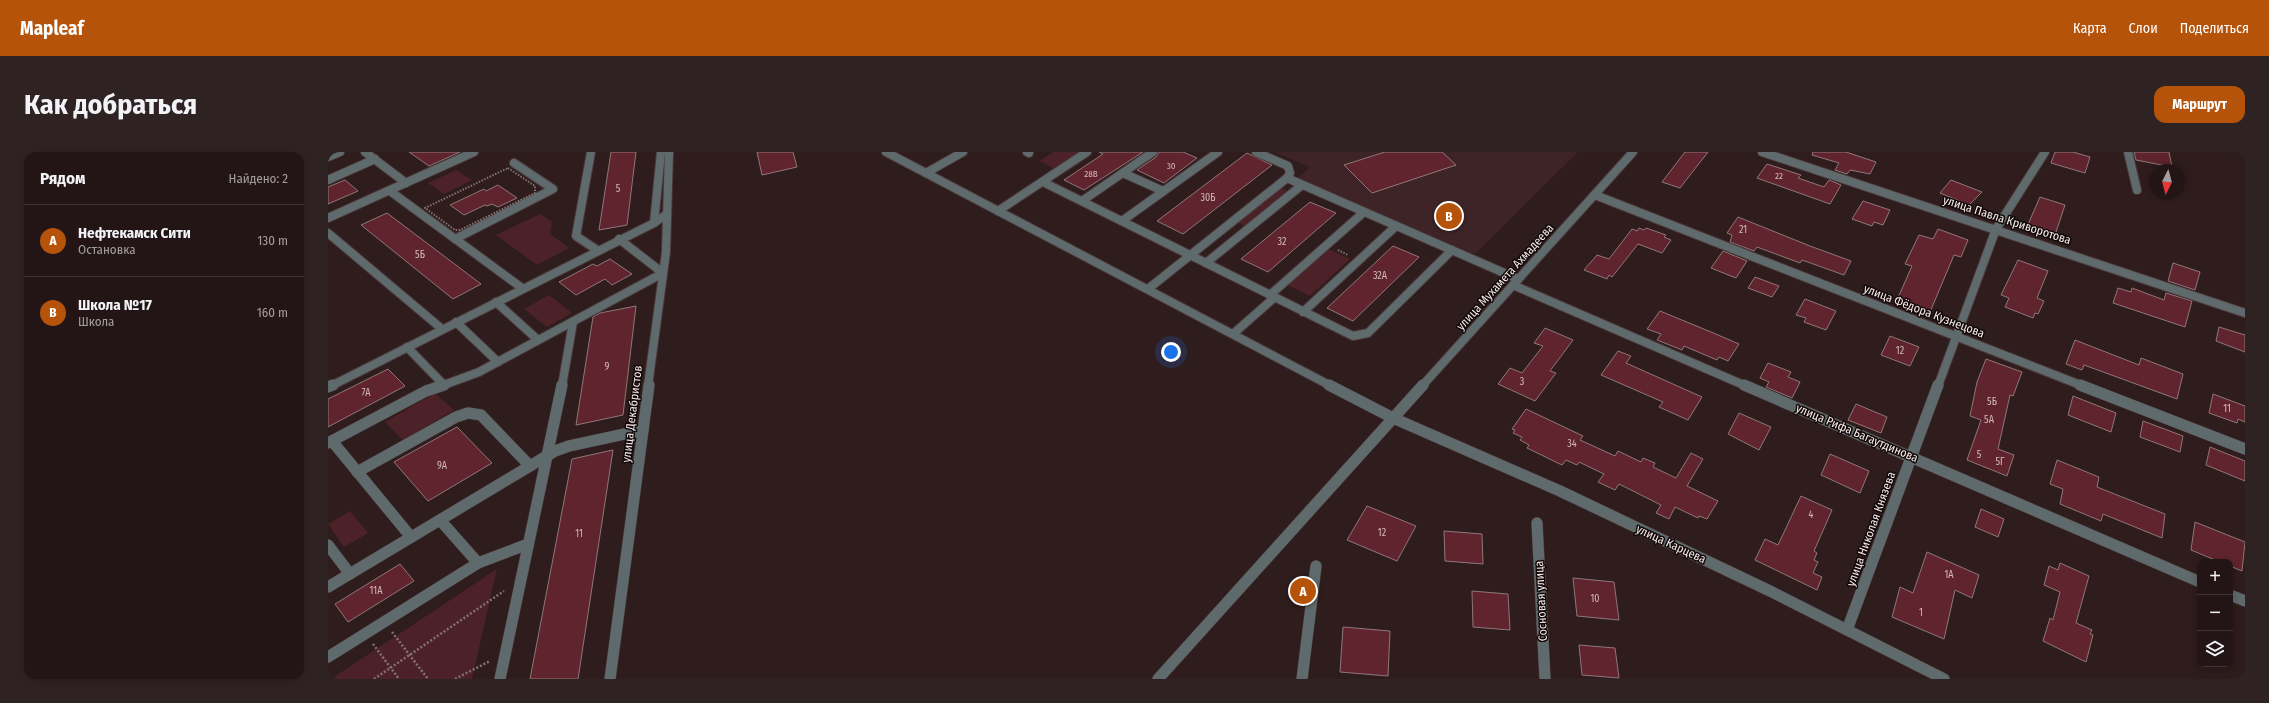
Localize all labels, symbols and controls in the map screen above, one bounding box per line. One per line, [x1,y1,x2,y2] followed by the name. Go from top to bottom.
[20,17,84,40] text: Mapleaf
[2073,20,2107,37] text: Карта
[2129,20,2158,37] text: Слои
[2180,20,2249,37] text: Поделиться
[2154,86,2245,123] button: Маршрут
[24,88,197,121] text: Как добраться
[1167,161,1176,171] house number: 30
[2149,164,2185,200] north arrow
[40,168,85,189] text: Рядом
[1084,169,1098,179] house number: 28В
[229,171,288,186] text: Найдено: 2
[1775,171,1783,181] house number: 22
[616,183,621,195] house number: 5
[1201,192,1215,204] house number: 30Б
[1941,193,2073,247] street label: улица Павла Криворотова
[1436,201,1462,231] pin: B
[1454,221,1557,333] street label: улица Мухамета Ахмадеева
[78,224,191,242] text: Нефтекамск Сити
[1739,224,1747,236] house number: 21
[49,233,57,248] text: A
[257,233,288,248] text: 130 m
[1278,236,1287,248] house number: 32
[78,242,136,257] text: Остановка
[415,249,425,261] house number: 5Б
[1373,270,1388,282] house number: 32А
[1862,281,1987,341] street label: улица Фёдора Кузнецова
[78,296,152,314] text: Школа №17
[49,305,57,320] text: B
[257,305,288,320] text: 160 m
[78,314,114,329] text: Школа
[1161,342,1181,362] your location
[1896,345,1905,357] house number: 12
[605,361,610,373] house number: 9
[619,365,645,463] street label: улица Декабристов
[1520,376,1525,388] house number: 3
[361,387,371,399] house number: 7А
[1987,396,1997,408] house number: 5Б
[1794,401,1920,465] street label: улица Рифа Багаутдинова
[2223,403,2231,415] house number: 11
[1984,414,1995,426] house number: 5А
[1567,438,1577,450] house number: 34
[1977,449,1982,461] house number: 5
[1995,456,2005,468] house number: 5Г
[437,460,448,472] house number: 9А
[1844,470,1898,588] street label: улица Николая Князева
[1809,509,1814,521] house number: 4
[1634,522,1708,566] street label: улица Карцева
[1378,527,1387,539] house number: 12
[575,528,583,540] house number: 11
[2197,559,2233,667] map controls
[2197,559,2233,595] button: +
[1532,560,1550,642] street label: Сосновая улица
[1944,569,1954,581] house number: 1А
[1290,576,1316,606] pin: A
[370,585,383,597] house number: 11А
[1590,593,1600,605] house number: 10
[2197,595,2233,631] button: −
[1919,607,1923,619] house number: 1
[2197,631,2233,667] button: layers

